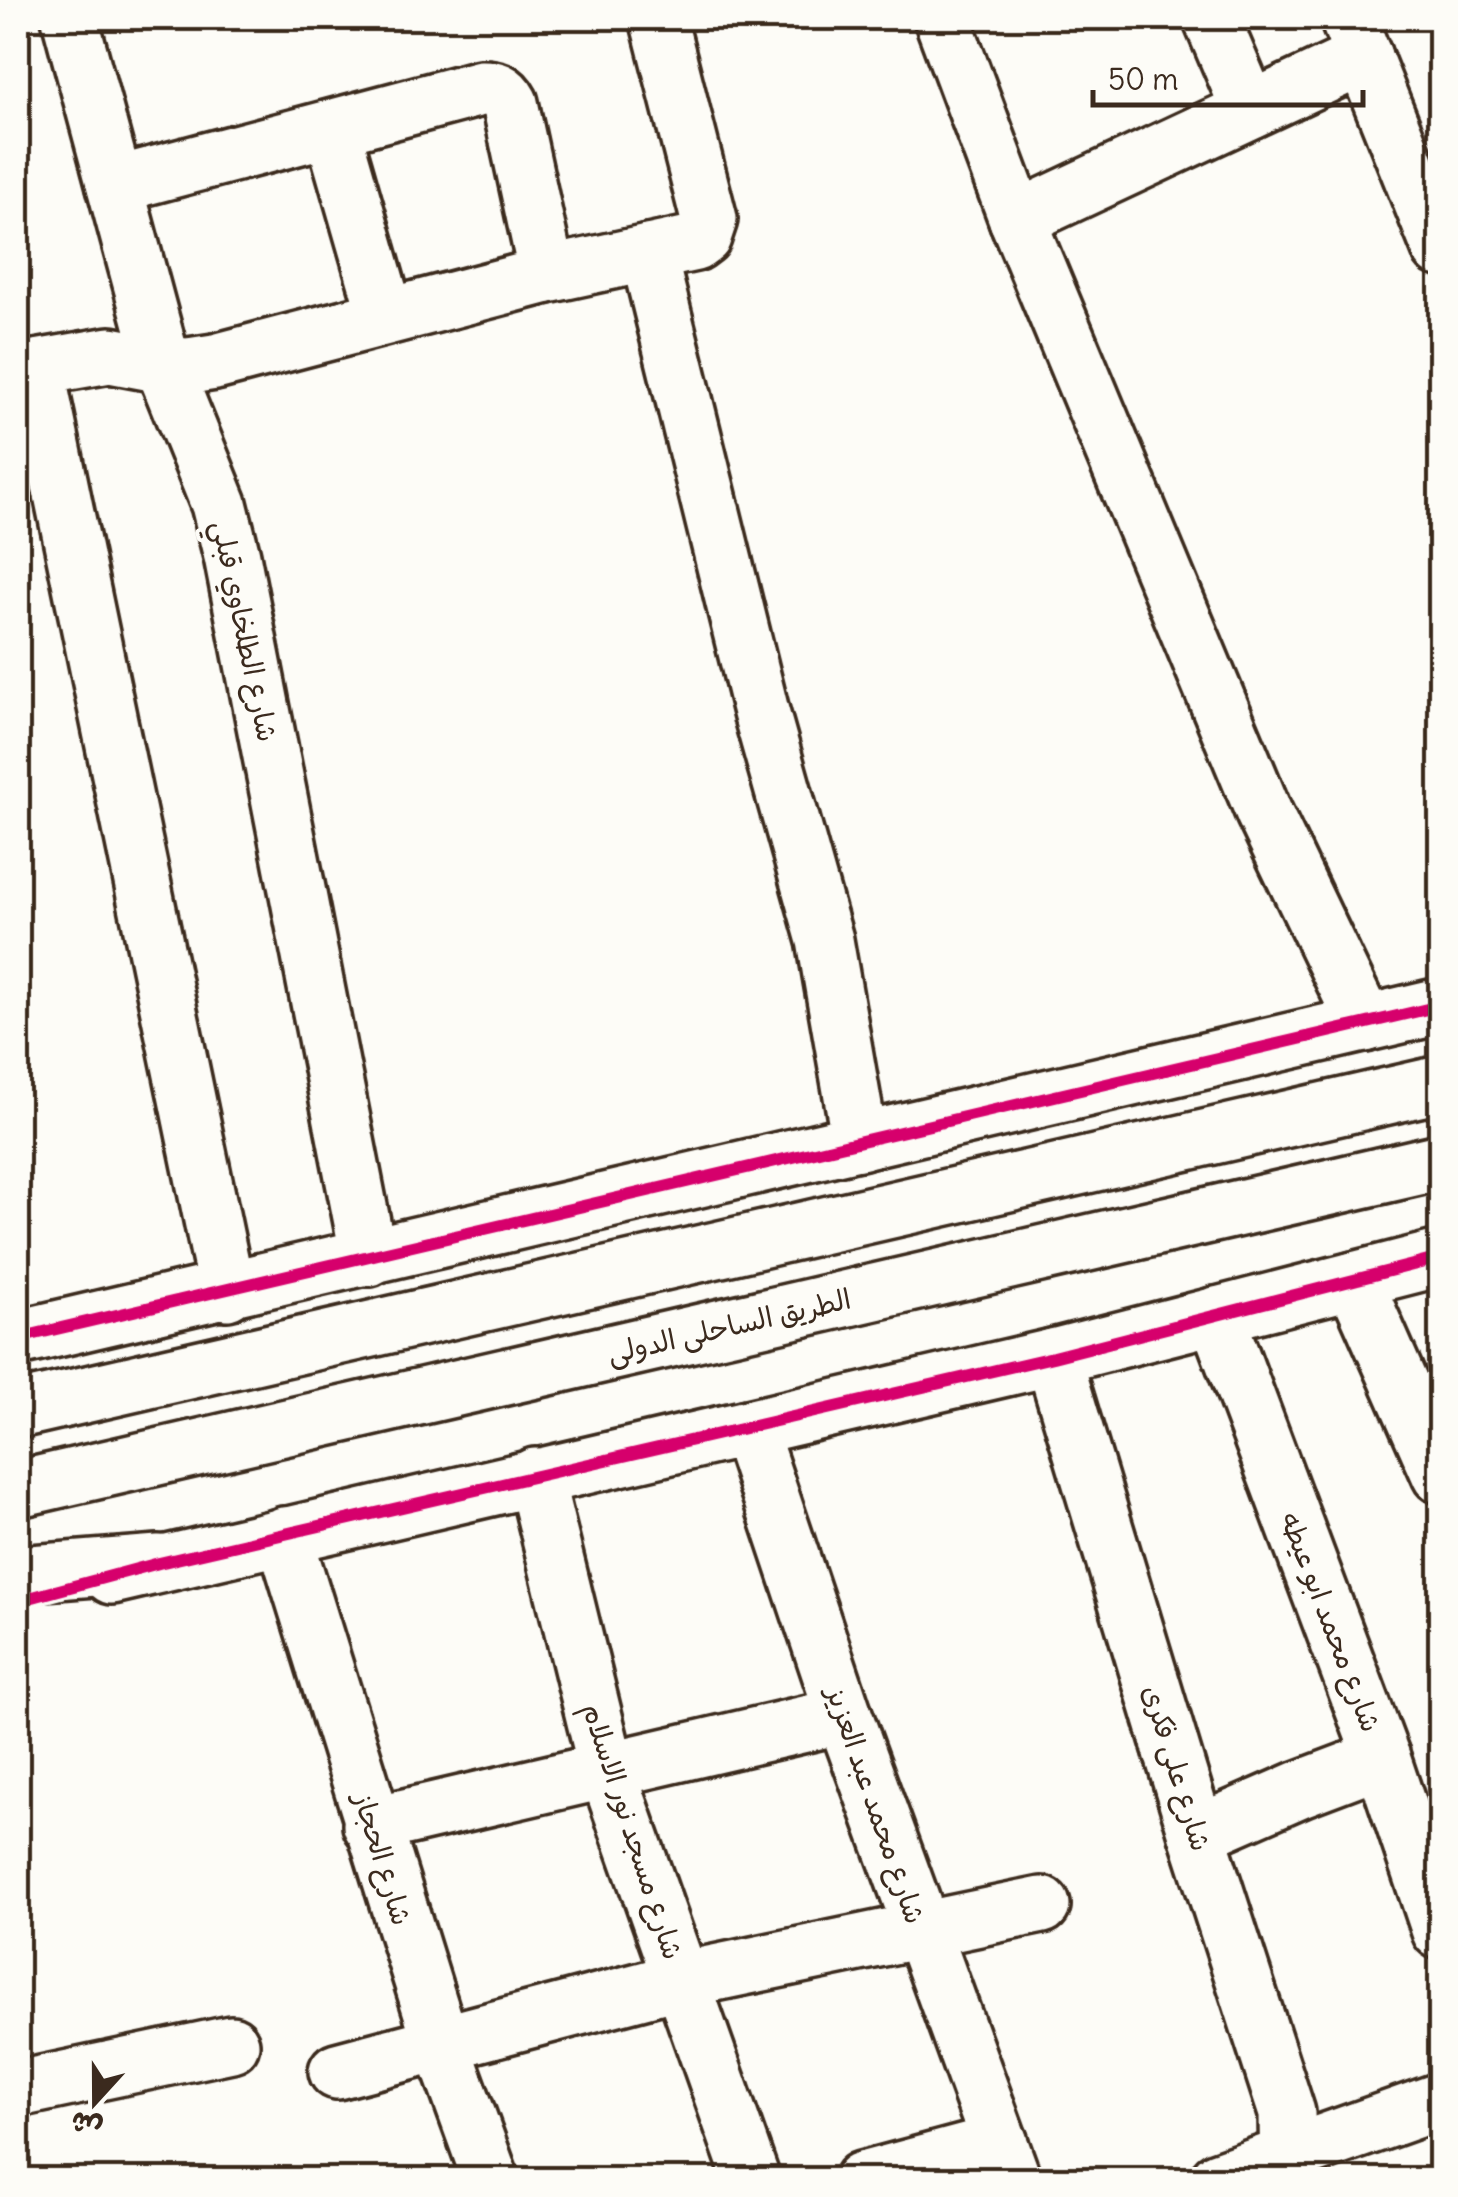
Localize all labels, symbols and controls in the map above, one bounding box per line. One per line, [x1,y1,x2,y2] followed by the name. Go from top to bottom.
[1093,45,1363,107] scale bar
[1108,60,1178,98] text: 50 m
[197,517,286,746] street label: شارع الطلخاوي قبلي
[604,1280,854,1372] street label: الطريق الساحلى الدولى
[1271,1507,1389,1738] street label: شارع محمد ابو عيطه
[816,1680,933,1929] street label: شارع محمد عبد العزيز
[1133,1681,1219,1856] street label: شارع على فكرى
[571,1698,691,1965] street label: شارع مسجد نور الاسلام
[343,1786,420,1930] street label: شارع الحجاز
[45,2052,145,2152] north arrow
[65,2103,107,2148] text: ش

